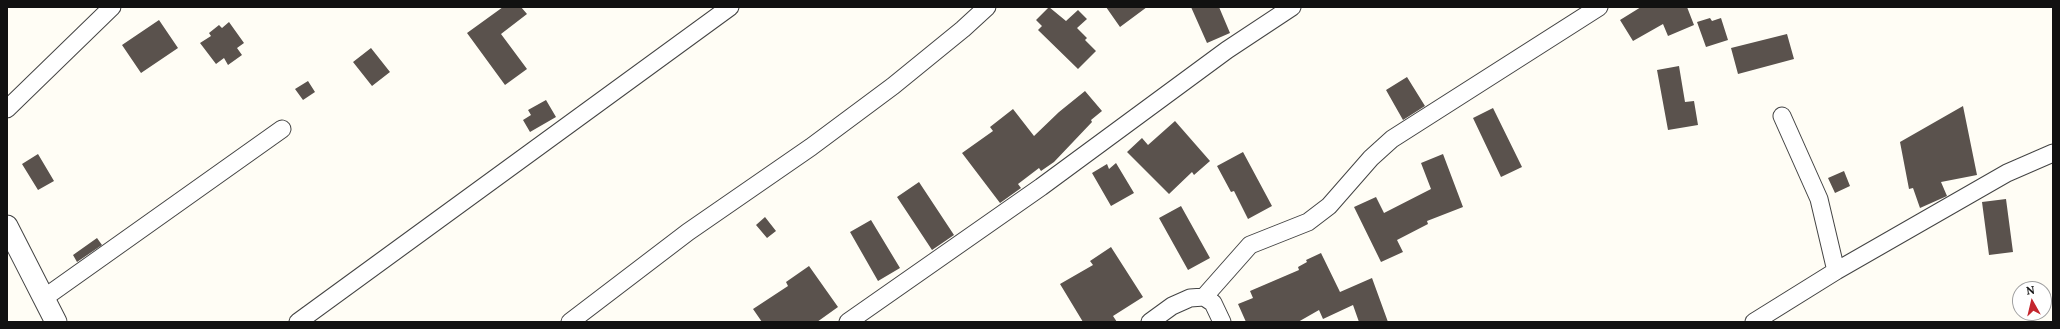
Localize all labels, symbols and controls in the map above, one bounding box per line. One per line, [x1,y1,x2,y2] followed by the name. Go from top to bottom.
[2012,281,2052,321] north arrow
[2025,283,2036,298] text: N

